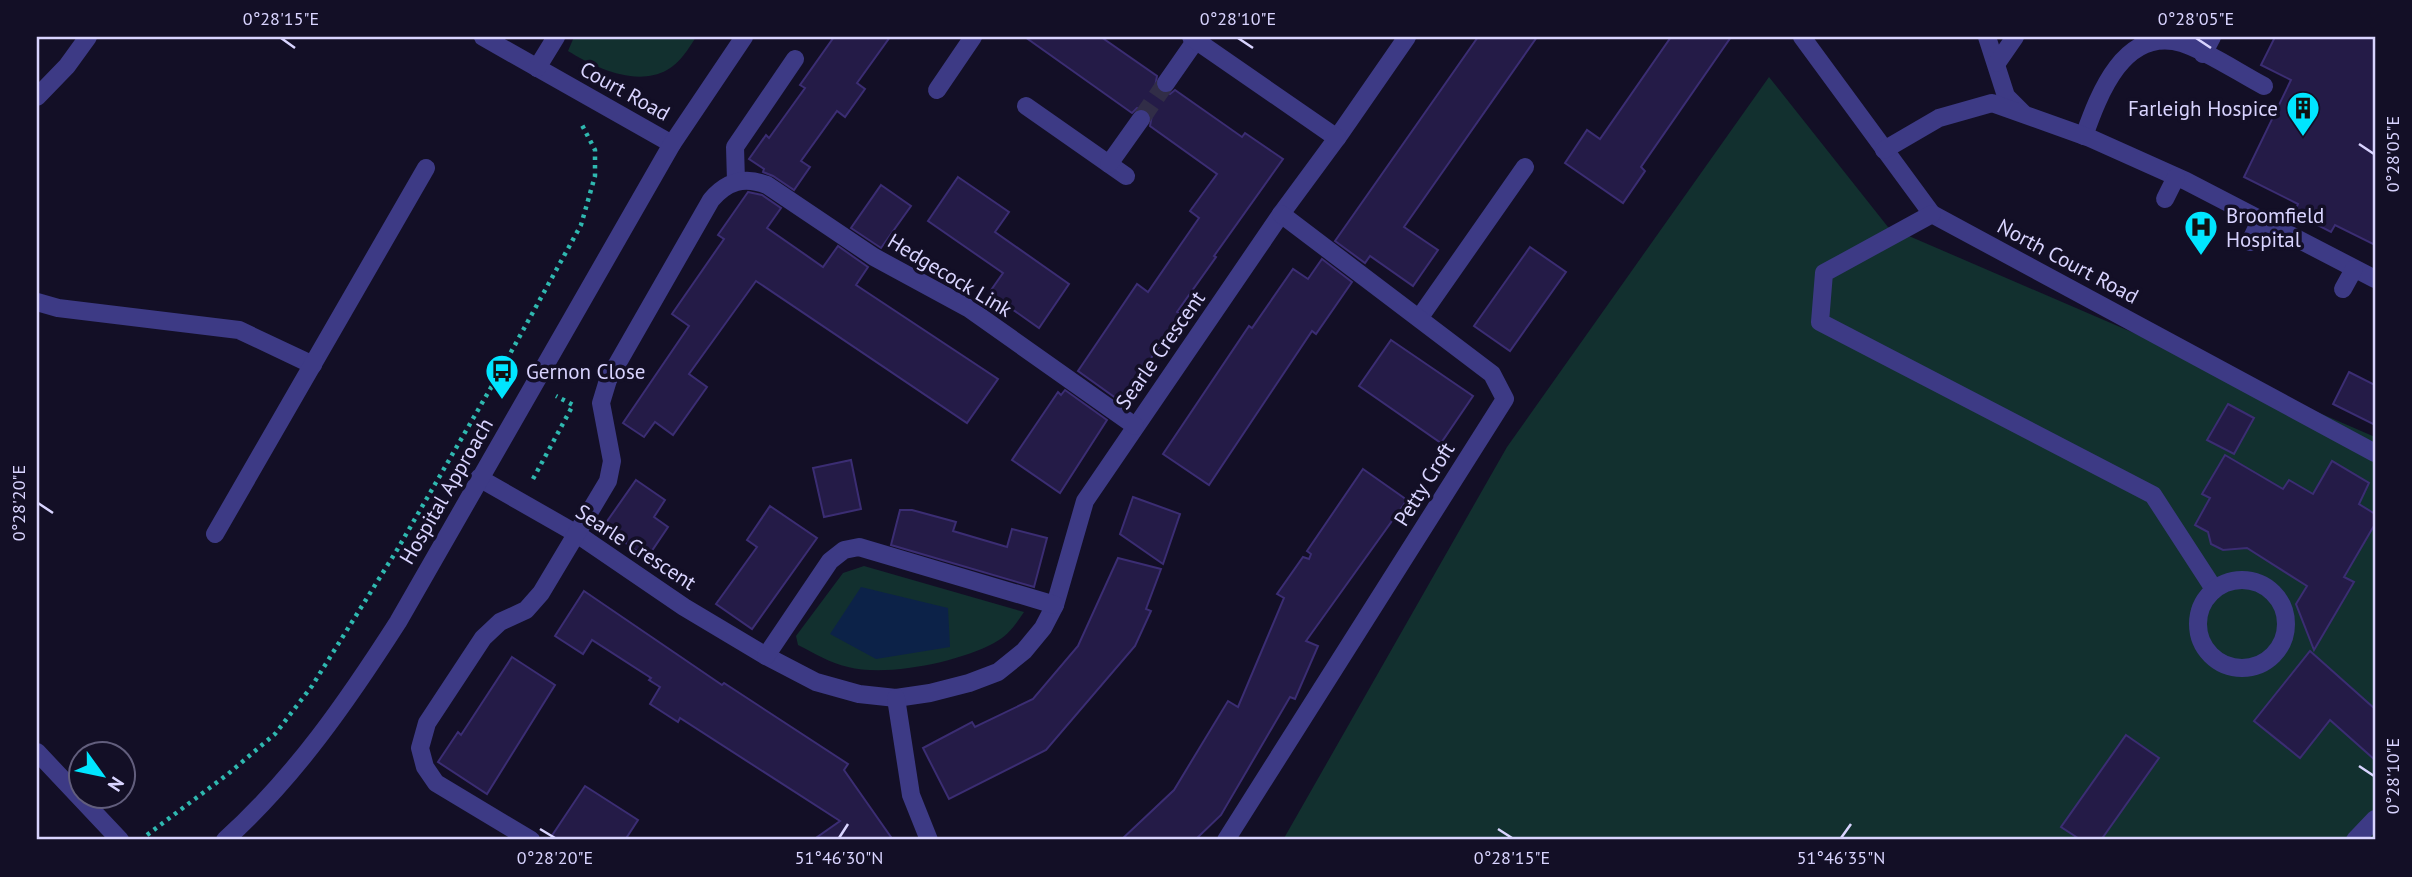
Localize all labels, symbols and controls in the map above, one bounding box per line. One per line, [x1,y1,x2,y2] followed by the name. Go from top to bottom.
[243,7,319,30] text: 0°28'15"E
[1200,7,1276,30] text: 0°28'10"E
[2158,7,2234,30] text: 0°28'05"E
[575,55,675,127] street label: Court Road
[2284,89,2322,138] building icon: Farleigh Hospice
[2128,95,2278,122] place label: Farleigh Hospice
[2381,116,2404,192] text: 0°28'05"E
[2226,202,2324,253] place label: Broomfield Hospital
[2182,208,2220,257] hospital icon: Broomfield Hospital
[1993,212,2143,310] street label: North Court Road
[883,227,1017,323] street label: Hedgecock Link
[1109,286,1211,414] street label: Searle Crescent
[483,352,521,401] bus stop icon: Gernon Close
[526,358,645,385] place label: Gernon Close
[393,413,499,569] street label: Hospital Approach
[1388,437,1460,531] street label: Petty Croft
[7,465,30,541] text: 0°28'20"E
[571,498,701,596] street label: Searle Crescent
[2381,738,2404,814] text: 0°28'10"E
[66,740,136,810] north arrow
[103,772,130,796] text: N
[517,846,593,869] text: 0°28'20"E
[795,846,883,869] text: 51°46'30"N
[1474,846,1550,869] text: 0°28'15"E
[1797,846,1885,869] text: 51°46'35"N

